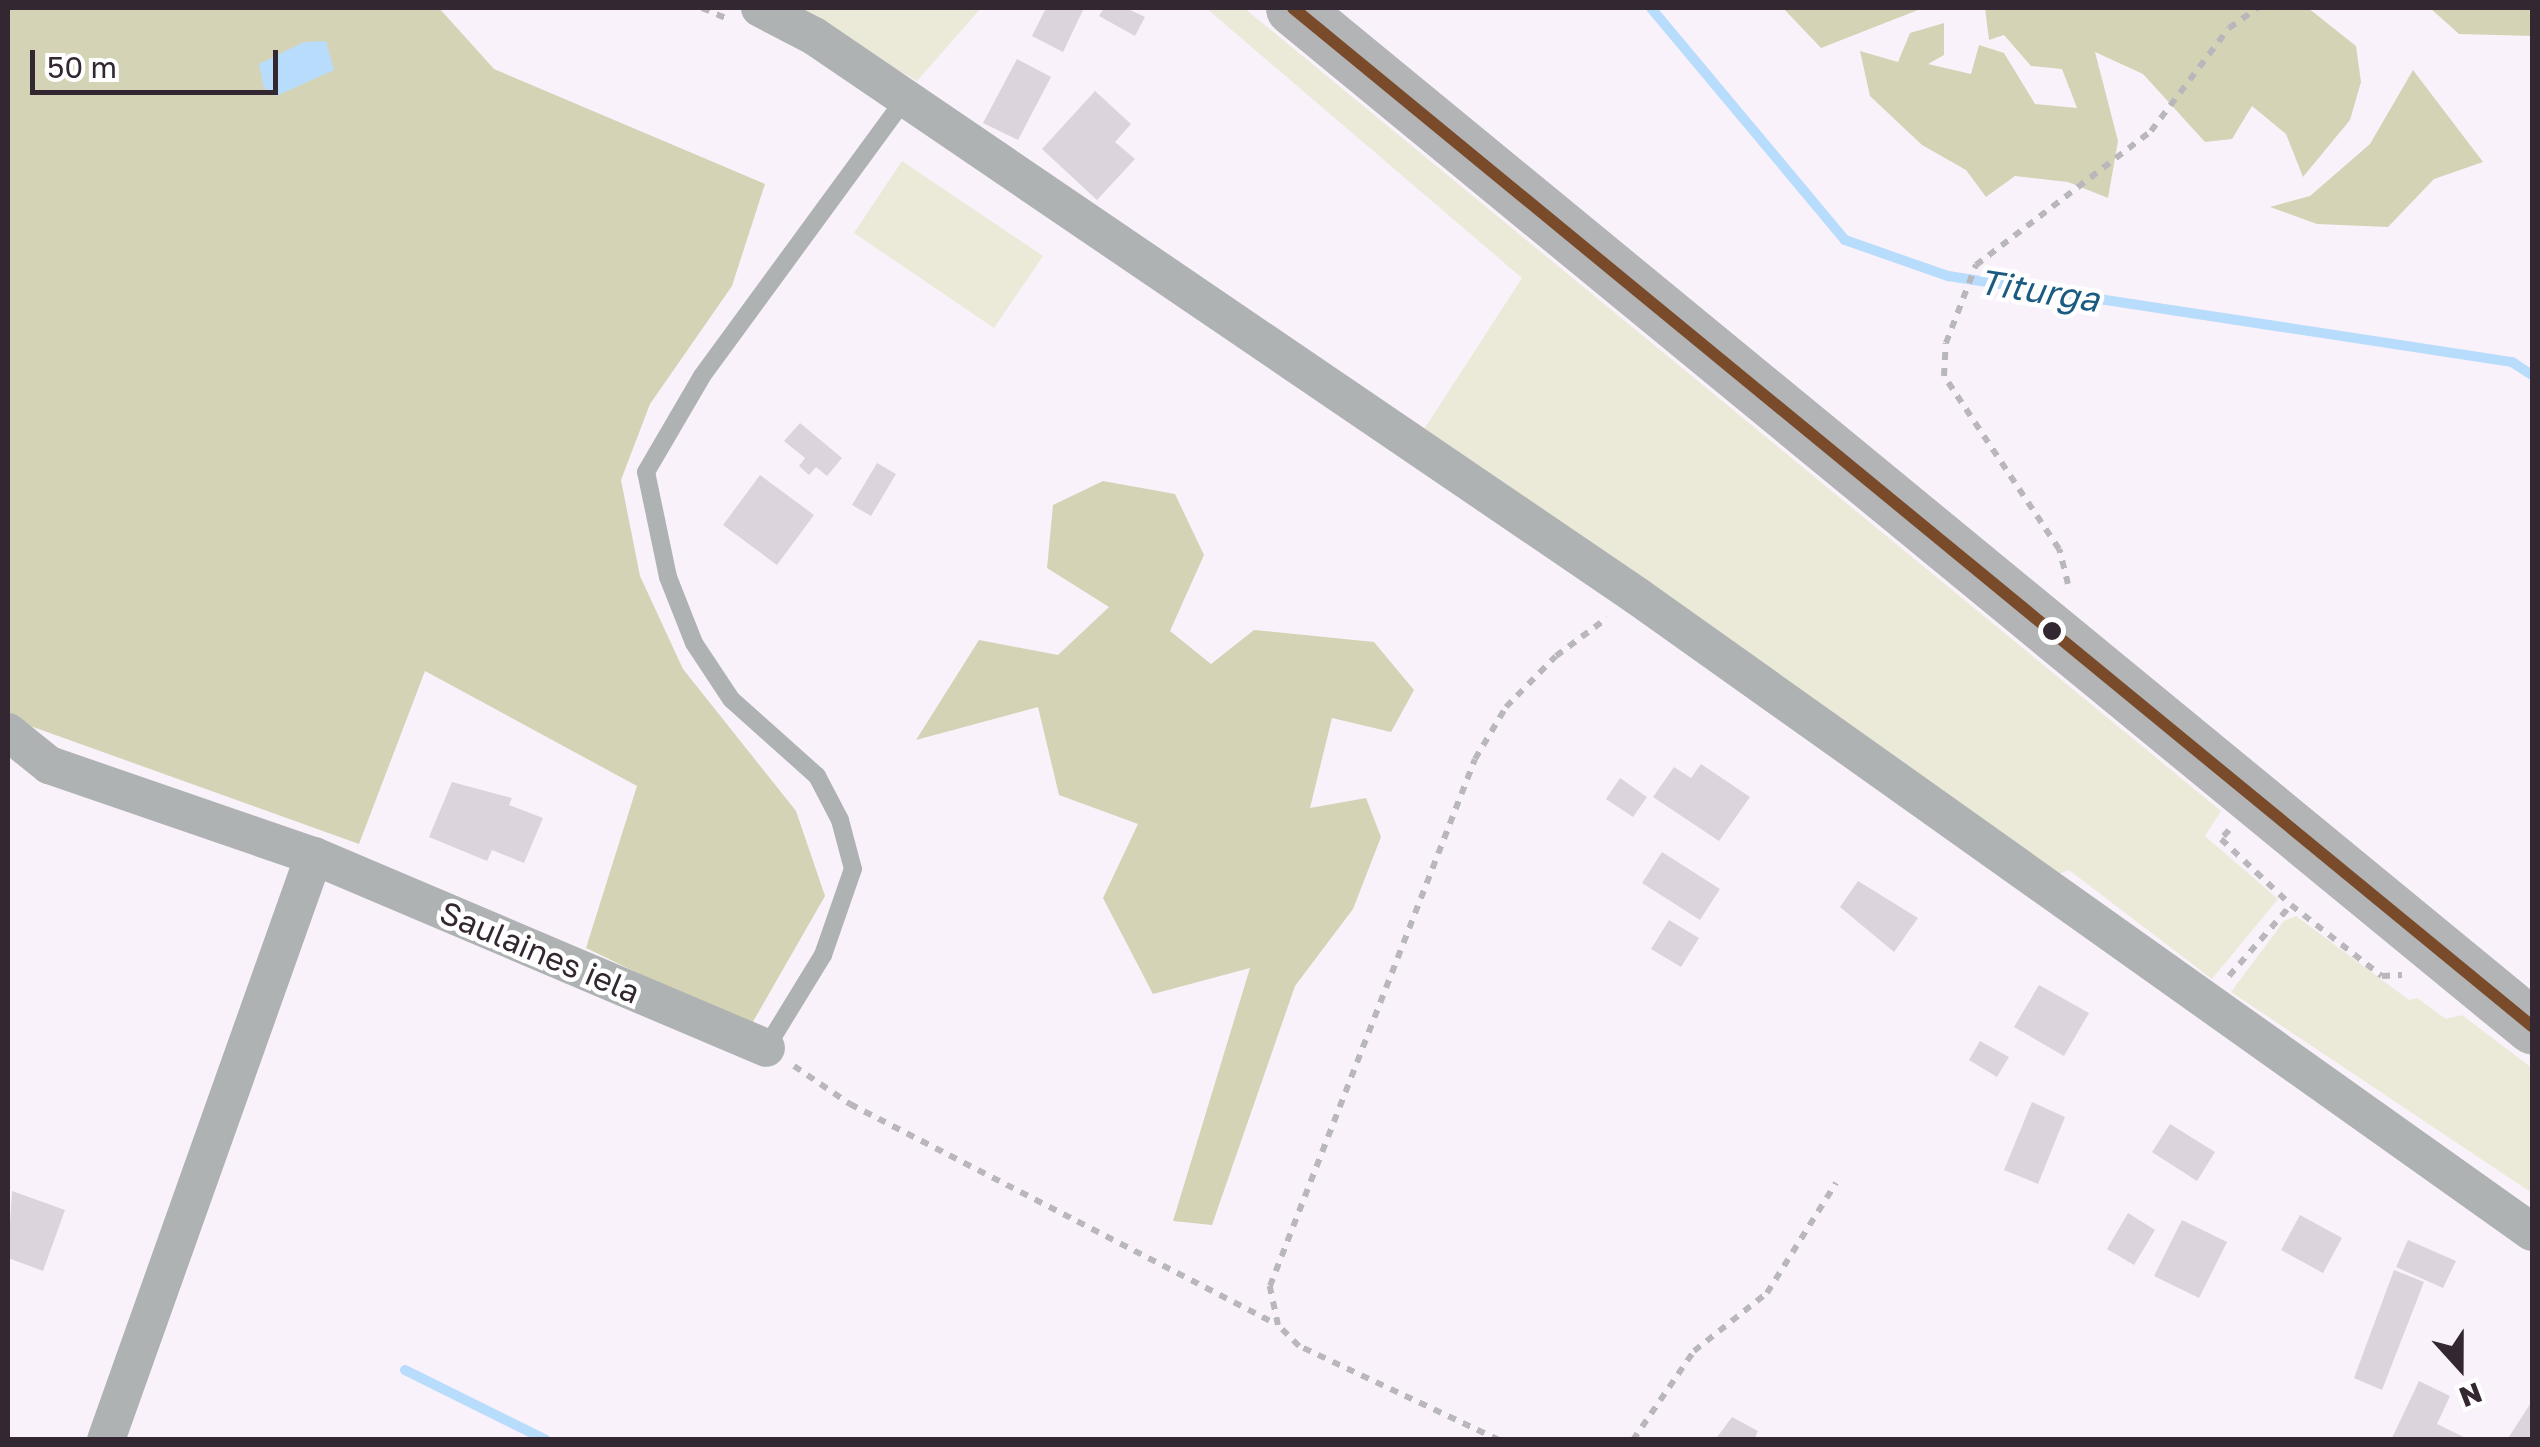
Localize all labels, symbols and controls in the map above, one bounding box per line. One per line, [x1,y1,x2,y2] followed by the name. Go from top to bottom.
[35,30,282,92] scale bar
[47,49,117,85] text: 50 m
[1976,260,2102,320] water label: Titurga
[2042,621,2062,641] unlabelled marker
[434,893,646,1011] street label: Saulaines iela
[2410,1317,2510,1417] north arrow
[2455,1376,2487,1415] text: N

